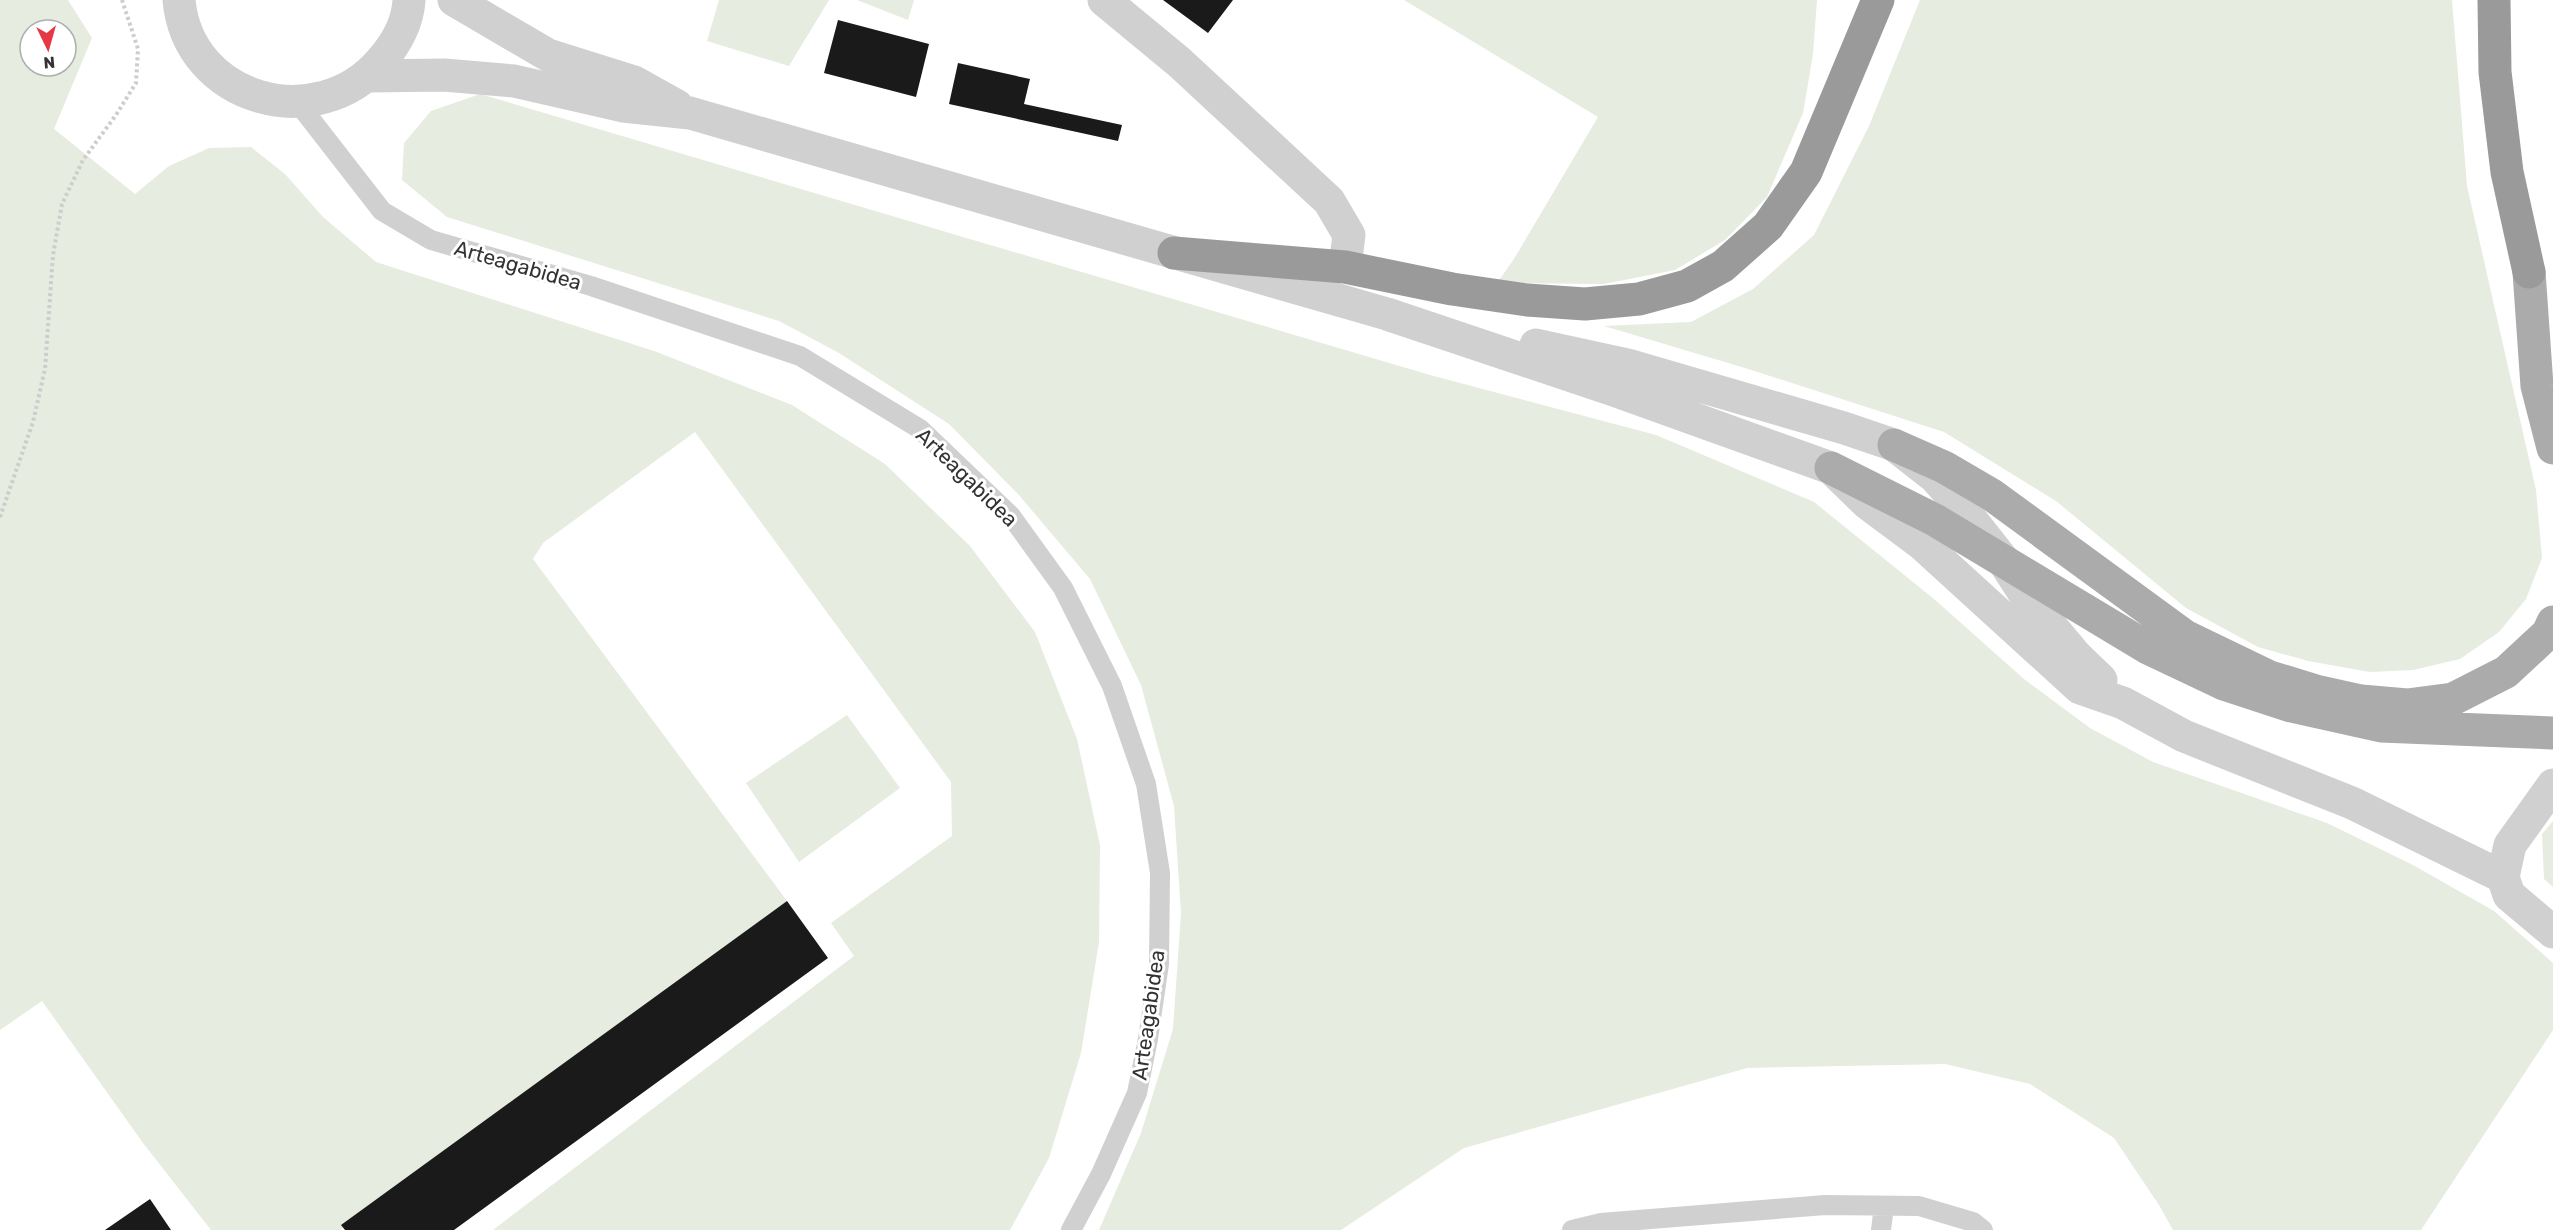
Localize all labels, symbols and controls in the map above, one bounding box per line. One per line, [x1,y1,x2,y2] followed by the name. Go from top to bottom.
[18,18,78,78] north arrow
[43,52,56,72] text: N
[452,235,584,295] street label: Arteagabidea
[911,422,1023,532] street label: Arteagabidea
[1126,948,1170,1082] street label: Arteagabidea

